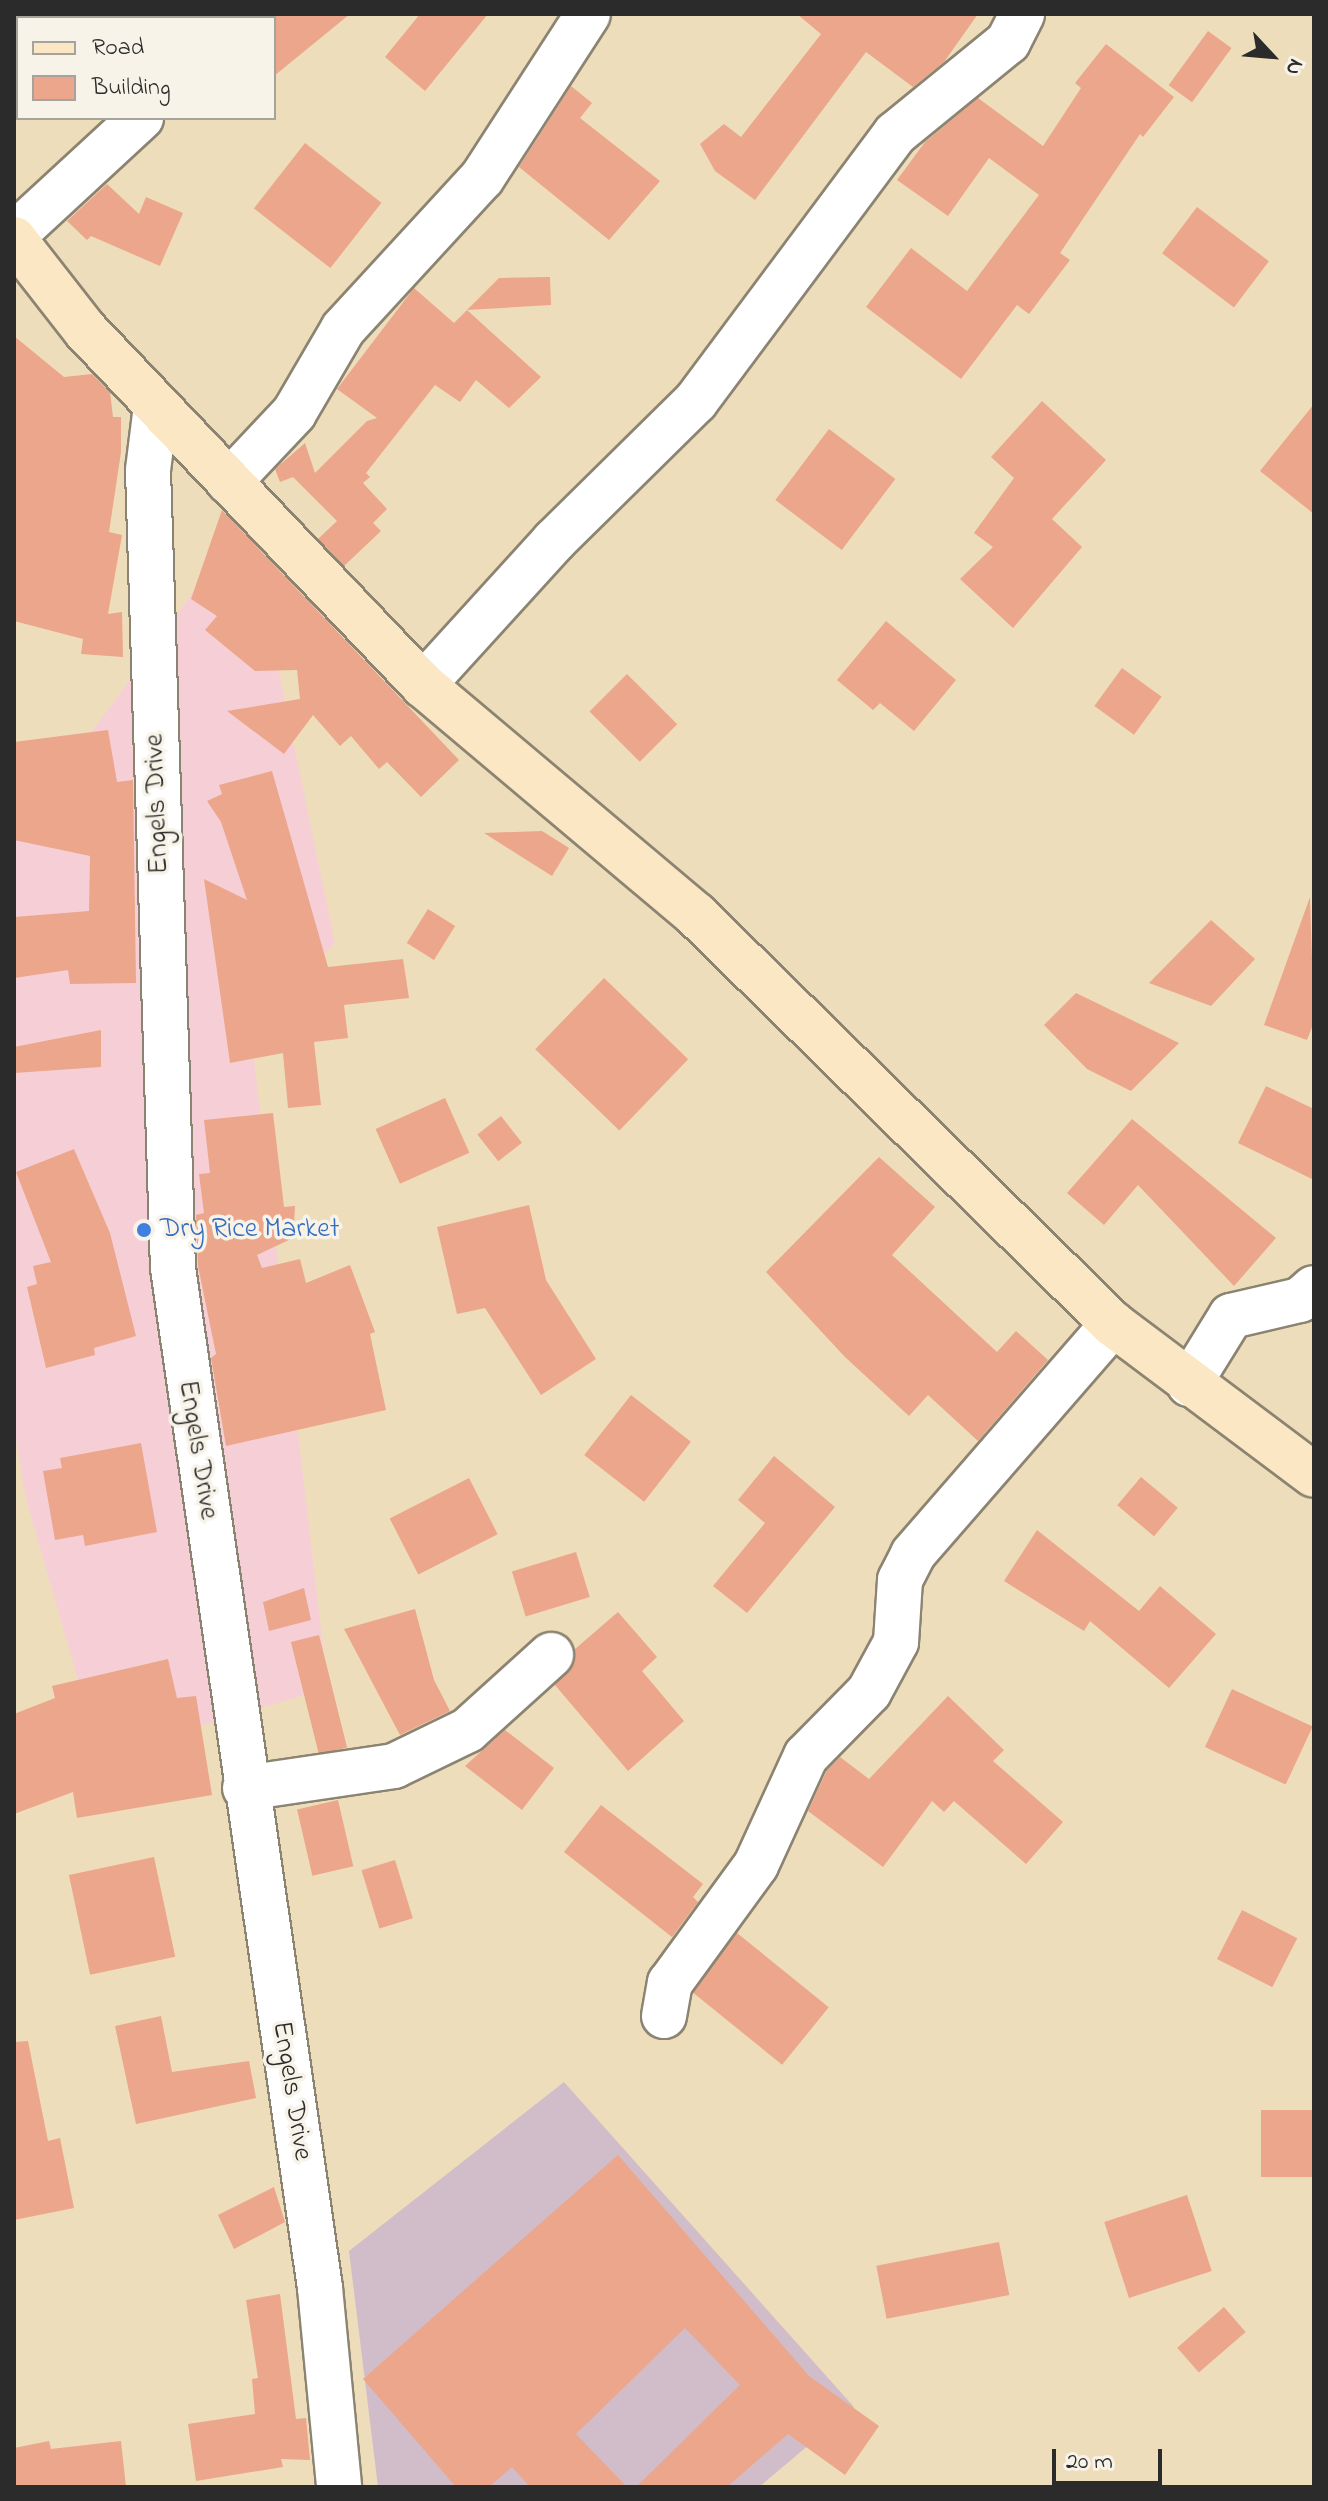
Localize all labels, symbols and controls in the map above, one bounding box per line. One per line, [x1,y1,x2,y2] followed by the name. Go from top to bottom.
[16,16,276,120] legend
[1232,16,1312,96] north arrow
[92,31,144,66] text: Road
[1276,53,1311,80] text: N
[92,71,171,106] text: Building
[139,733,177,875] street label: Engels Drive
[160,1213,339,1247] place label: Dry Rice Market
[135,1221,153,1239] marker: Dry Rice Market
[169,1378,225,1522] street label: Engels Drive
[263,2019,319,2163] street label: Engels Drive
[1056,2433,1166,2483] scale bar
[1066,2445,1113,2480] text: 20 m

